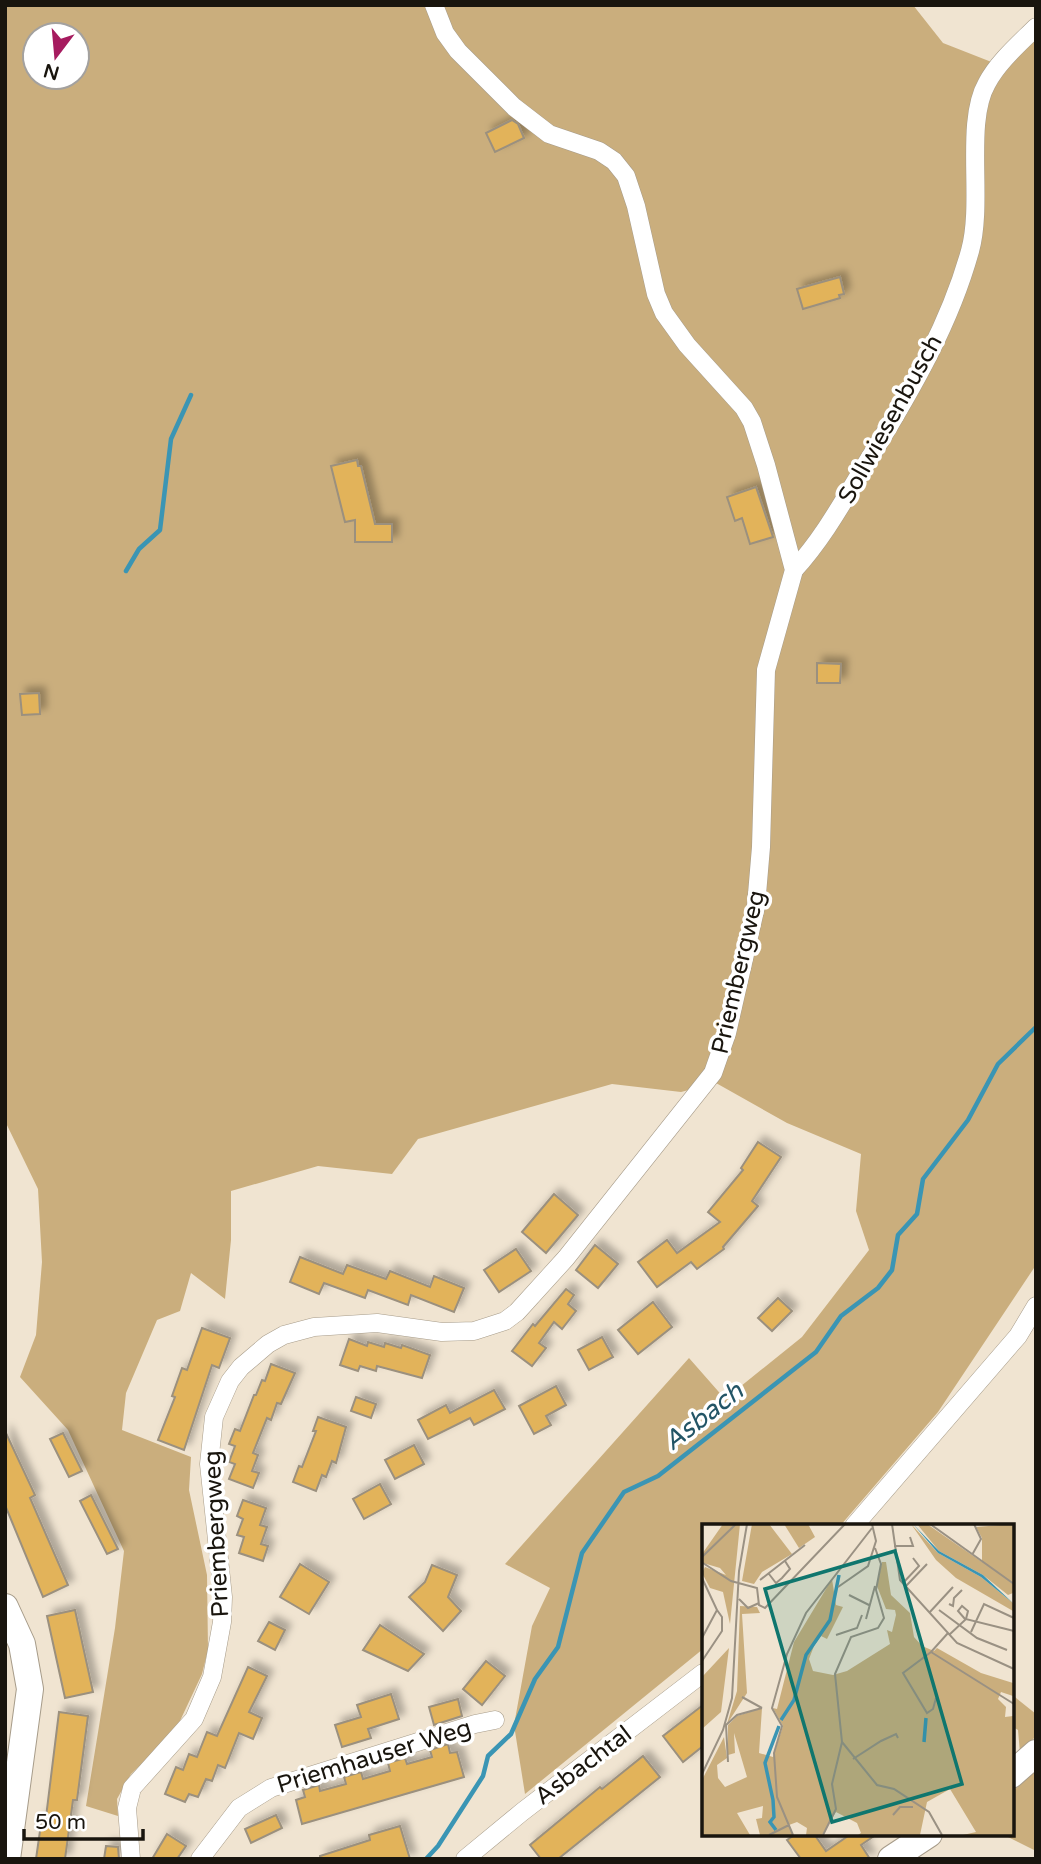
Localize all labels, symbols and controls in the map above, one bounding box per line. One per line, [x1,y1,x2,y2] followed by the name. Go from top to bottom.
[21,21,91,91] north arrow
[41,59,62,84] text: N
[832,330,949,509] street label: Sollwiesenbusch
[706,887,771,1057] street label: Priembergweg
[657,1375,750,1457] water label: Asbach
[198,1450,235,1618] street label: Priembergweg
[702,1524,1013,1836] inset map
[273,1713,475,1800] street label: Priemhauser Weg
[529,1720,637,1811] street label: Asbachtal
[24,1798,144,1842] scale bar
[35,1810,86,1835] text: 50 m

